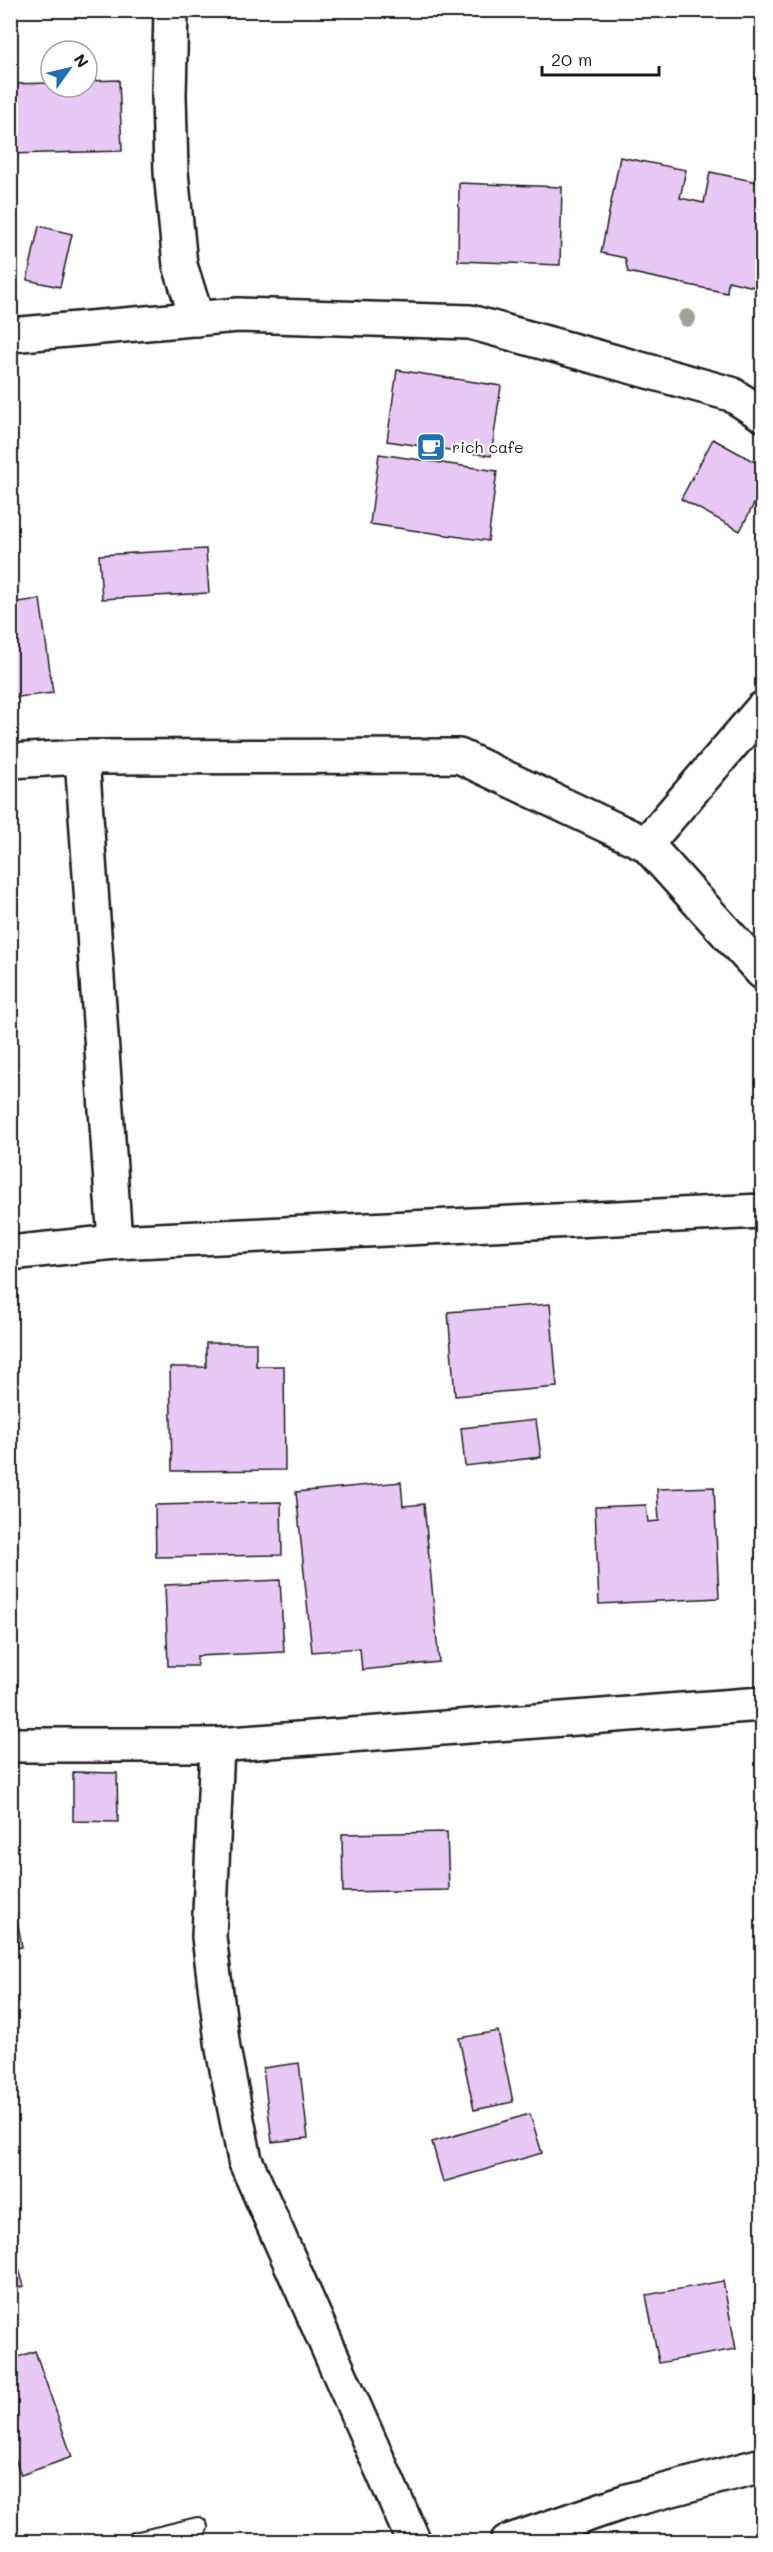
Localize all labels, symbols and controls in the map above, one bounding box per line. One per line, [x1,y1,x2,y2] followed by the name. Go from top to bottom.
[39,39,99,99] north arrow
[542,39,659,77] scale bar
[551,47,592,71] text: 20 m
[70,49,94,71] text: N
[415,431,447,463] cafe icon: rich cafe
[452,436,524,457] place label: rich cafe

